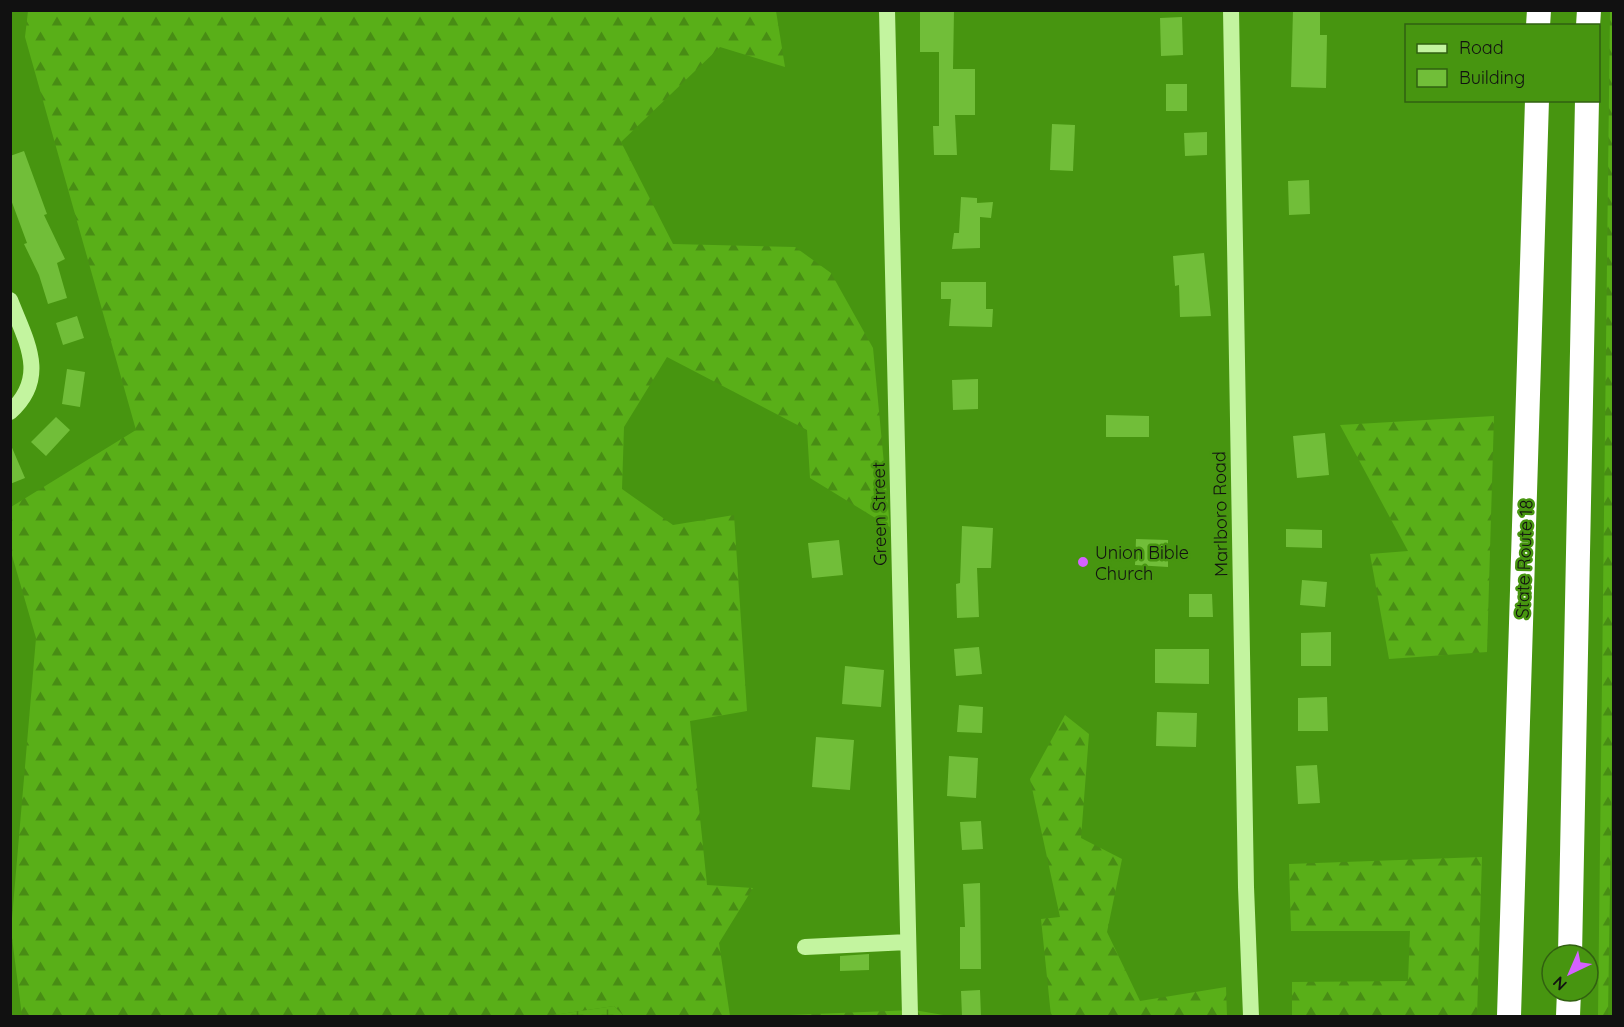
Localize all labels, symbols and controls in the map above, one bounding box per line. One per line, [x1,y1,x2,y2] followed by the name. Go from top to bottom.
[1405,24,1600,102] legend
[1459,36,1504,59] text: Road
[1459,66,1525,89] text: Building
[1207,451,1233,577] street label: Marlboro Road
[867,462,891,566] street label: Green Street
[1510,499,1538,619] street label: State Route 18
[1095,541,1189,585] place label: Union Bible Church
[1076,555,1090,569] marker: Union Bible Church
[1540,943,1600,1003] north arrow
[1548,973,1571,995] text: N

